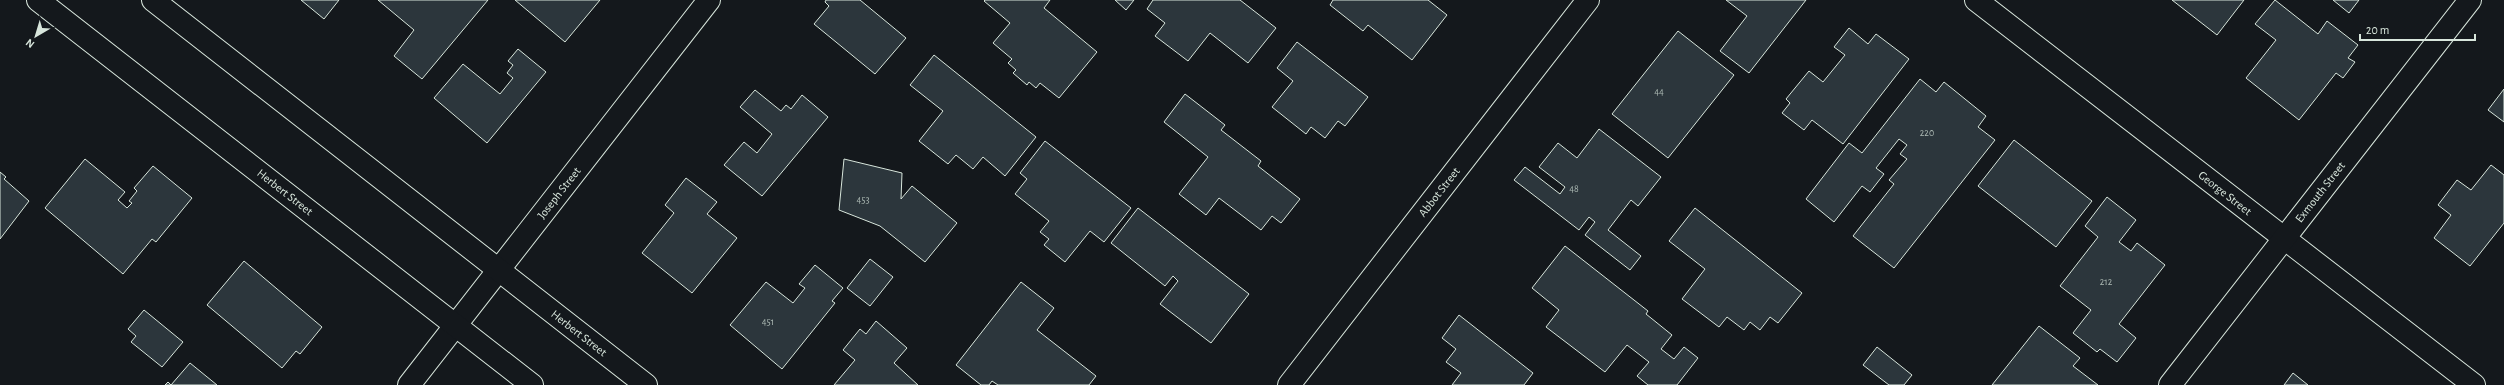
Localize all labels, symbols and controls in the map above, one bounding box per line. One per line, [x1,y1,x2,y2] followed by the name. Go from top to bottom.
[16,16,56,56] north arrow
[2360,16,2475,42] scale bar
[2366,24,2389,36] text: 20 m
[24,37,37,50] text: N
[1654,87,1664,97] house number: 44
[1920,128,1934,138] house number: 220
[2293,159,2347,224] street label: Exmouth Street
[535,165,583,221] street label: Joseph Street
[1416,165,1462,219] street label: Abbot Street
[255,167,315,217] street label: Herbert Street
[2196,169,2254,217] street label: George Street
[1569,184,1579,194] house number: 48
[856,195,870,205] house number: 453
[2100,277,2113,287] house number: 212
[549,308,609,358] street label: Herbert Street
[762,317,774,327] house number: 451

